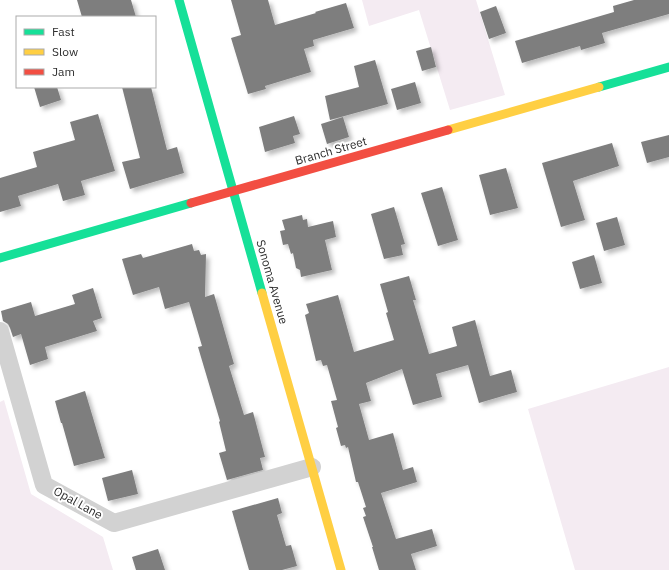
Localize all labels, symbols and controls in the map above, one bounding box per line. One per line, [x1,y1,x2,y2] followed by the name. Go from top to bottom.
[16,16,156,88] legend
[52,24,75,39] text: Fast
[52,44,78,59] text: Slow
[52,64,75,79] text: Jam
[293,133,369,168] street label: Branch Street
[253,238,292,326] street label: Sonoma Avenue
[51,483,106,522] street label: Opal Lane

